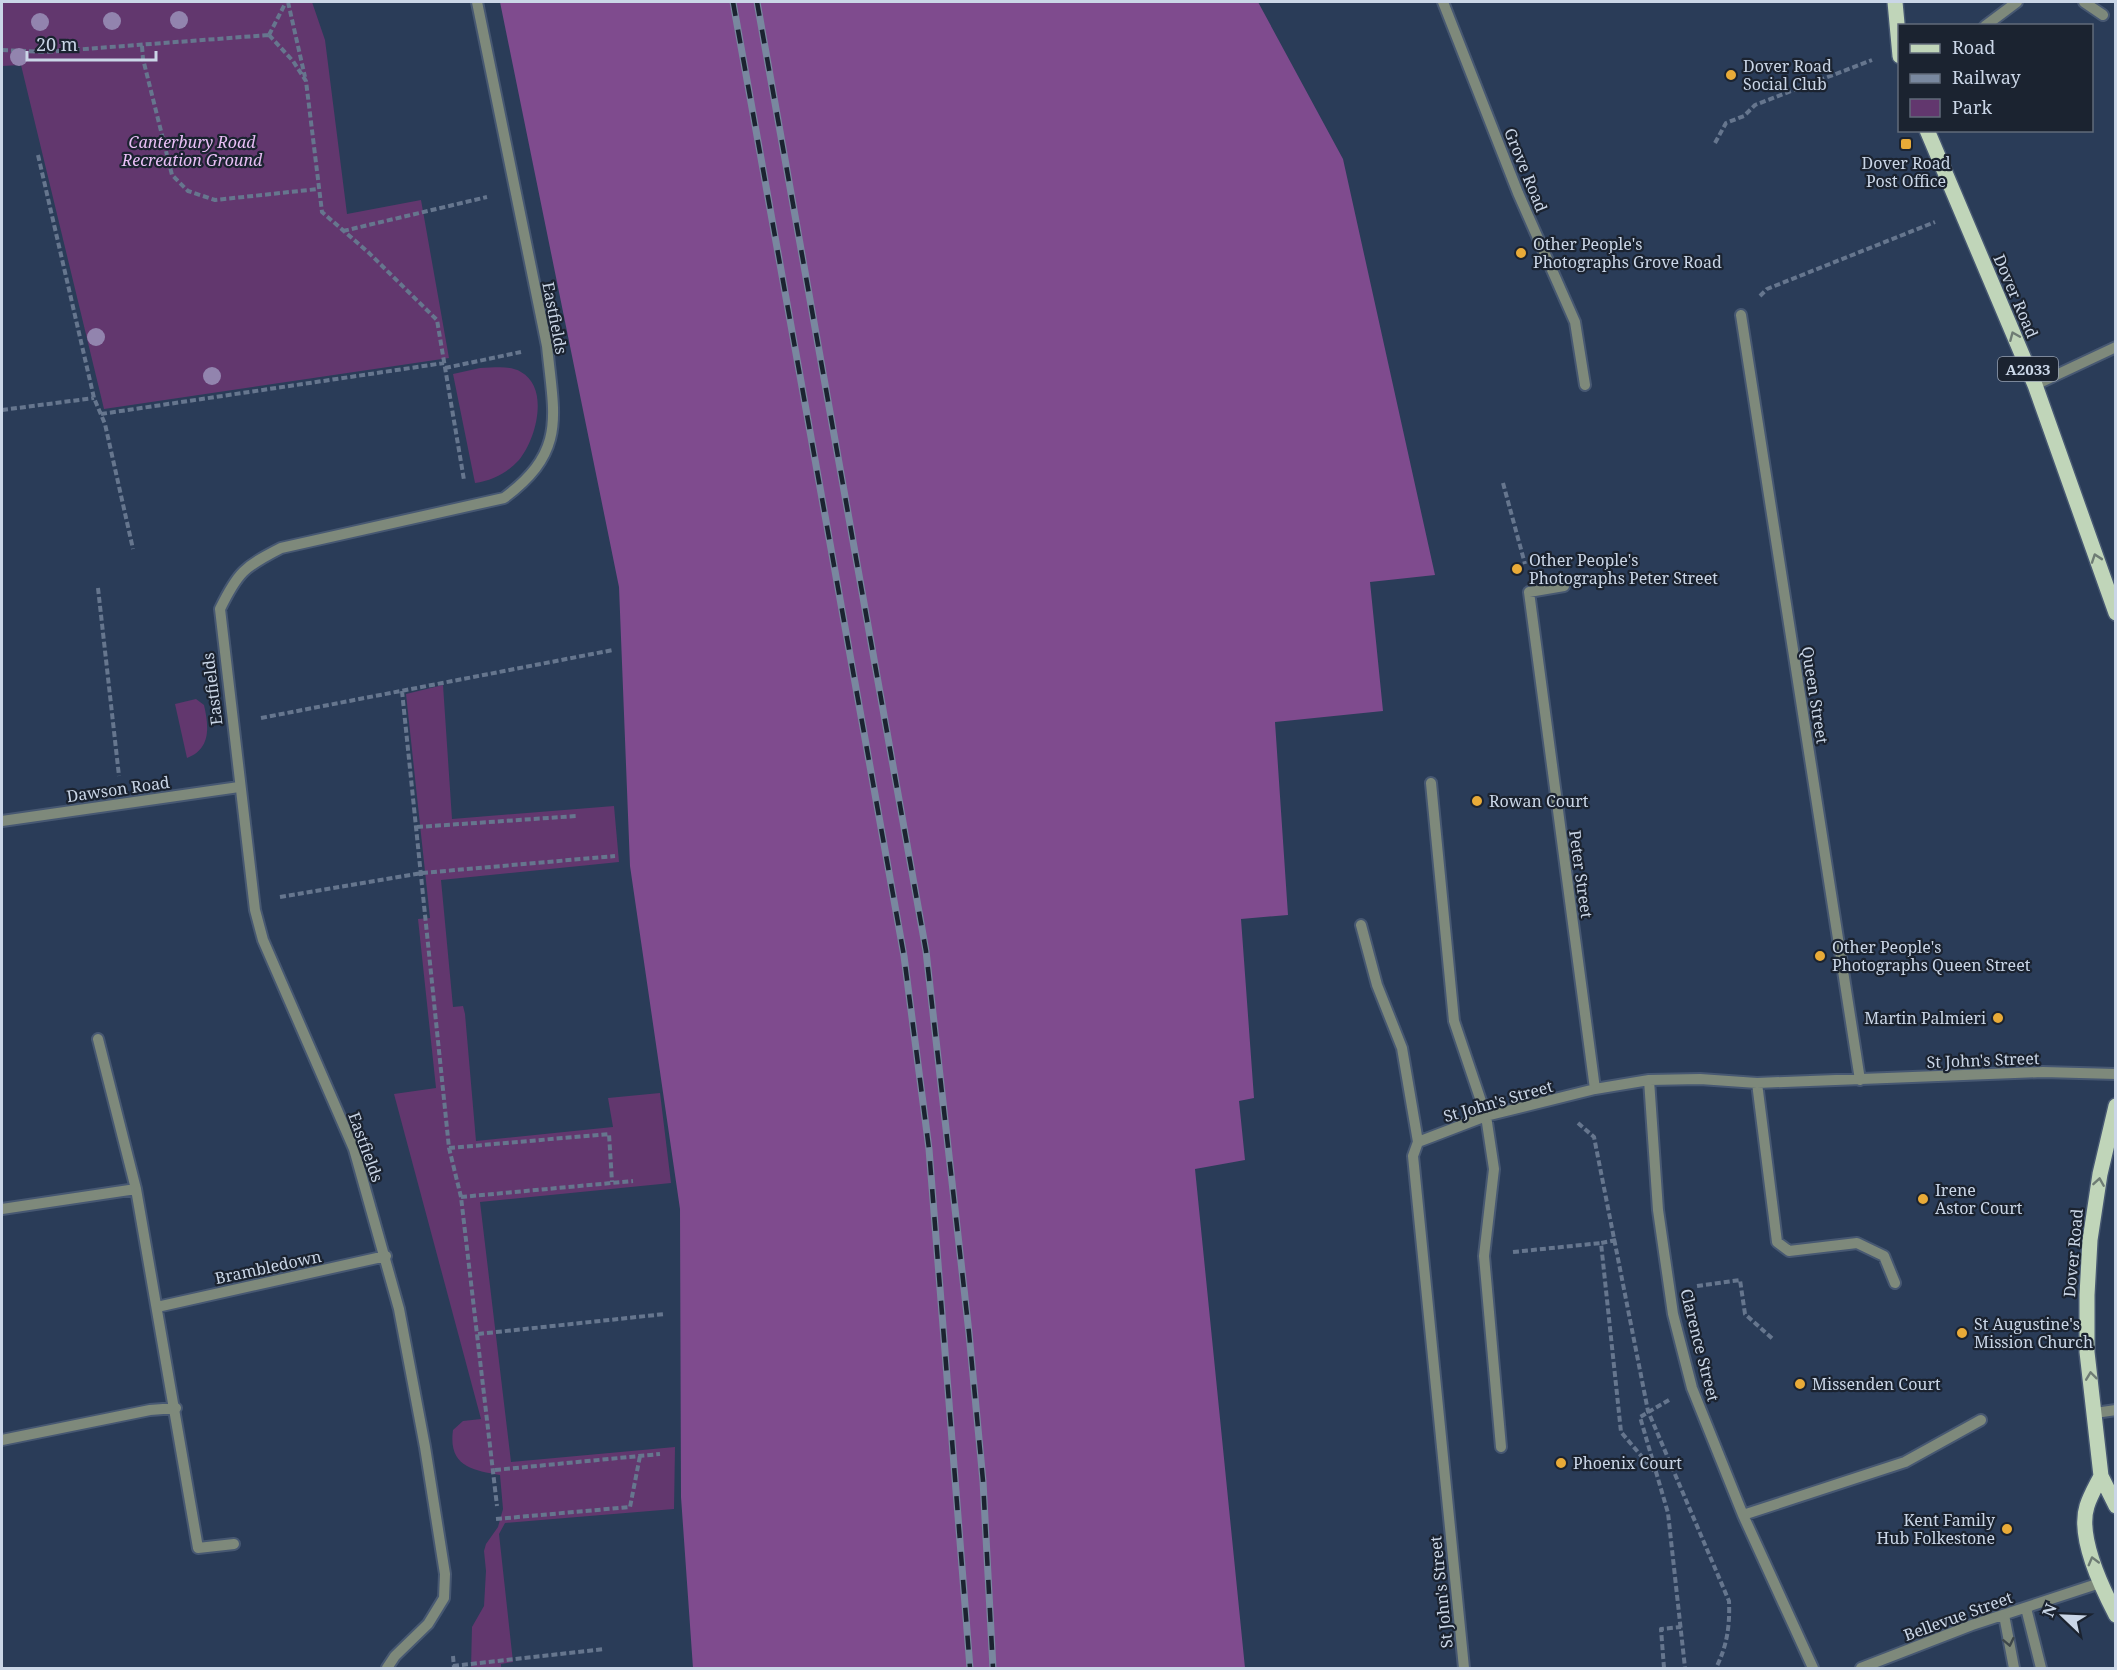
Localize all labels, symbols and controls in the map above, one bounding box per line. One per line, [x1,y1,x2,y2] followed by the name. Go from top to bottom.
[27,24,156,62] scale bar
[1898,24,2093,132] legend
[36,32,78,56] text: 20 m
[1952,35,1995,59] text: Road
[1743,55,1832,95] place label: Dover Road Social Club
[1952,65,2022,89] text: Railway
[1724,68,1738,82] marker: Dover Road Social Club
[1952,95,1992,119] text: Park
[1499,125,1553,215] street label: Grove Road
[121,131,263,171] park label: Canterbury Road Recreation Ground
[1899,137,1913,151] marker: Dover Road Post Office
[1862,152,1951,192] place label: Dover Road Post Office
[1533,233,1722,273] place label: Other People's Photographs Grove Road
[1514,246,1528,260] marker: Other People's Photographs Grove Road
[1988,251,2044,341] street label: Dover Road
[537,280,573,356] street label: Eastfields
[2009,331,2021,342] one-way arrow
[1998,357,2058,381] road number: A2033
[1529,549,1718,589] place label: Other People's Photographs Peter Street
[2091,553,2104,564] one-way arrow
[1510,562,1524,576] marker: Other People's Photographs Peter Street
[1796,645,1834,746] street label: Queen Street
[197,651,227,727] street label: Eastfields
[65,771,171,807] street label: Dawson Road
[1489,790,1589,812] place label: Rowan Court
[1470,794,1484,808] marker: Rowan Court
[1564,829,1598,920] street label: Peter Street
[1832,936,2031,976] place label: Other People's Photographs Queen Street
[1813,949,1827,963] marker: Other People's Photographs Queen Street
[1864,1007,1986,1029] place label: Martin Palmieri
[1991,1011,2005,1025] marker: Martin Palmieri
[1926,1047,2040,1073] street label: St John's Street
[1441,1075,1556,1127] street label: St John's Street
[343,1109,389,1185] street label: Eastfields
[2092,1177,2105,1187] one-way arrow
[1935,1179,2023,1219] place label: Irene Astor Court
[1916,1192,1930,1206] marker: Irene Astor Court
[2058,1208,2088,1298] street label: Dover Road
[213,1245,323,1289] street label: Brambledown
[1675,1286,1725,1404] street label: Clarence Street
[1974,1313,2093,1353] place label: St Augustine's Mission Church
[1955,1326,1969,1340] marker: St Augustine's Mission Church
[2085,1372,2097,1381] one-way arrow
[1812,1373,1941,1395] place label: Missenden Court
[1793,1377,1807,1391] marker: Missenden Court
[1573,1452,1682,1474] place label: Phoenix Court
[1554,1456,1568,1470] marker: Phoenix Court
[1877,1509,1996,1549] place label: Kent Family Hub Folkestone
[2000,1522,2014,1536] marker: Kent Family Hub Folkestone
[1424,1534,1458,1649] street label: St John's Street
[2088,1556,2101,1566] one-way arrow
[1901,1586,2016,1646] street label: Bellevue Street
[2033,1586,2093,1646] north arrow
[2037,1600,2062,1620] text: N
[2002,1636,2015,1646] one-way arrow

